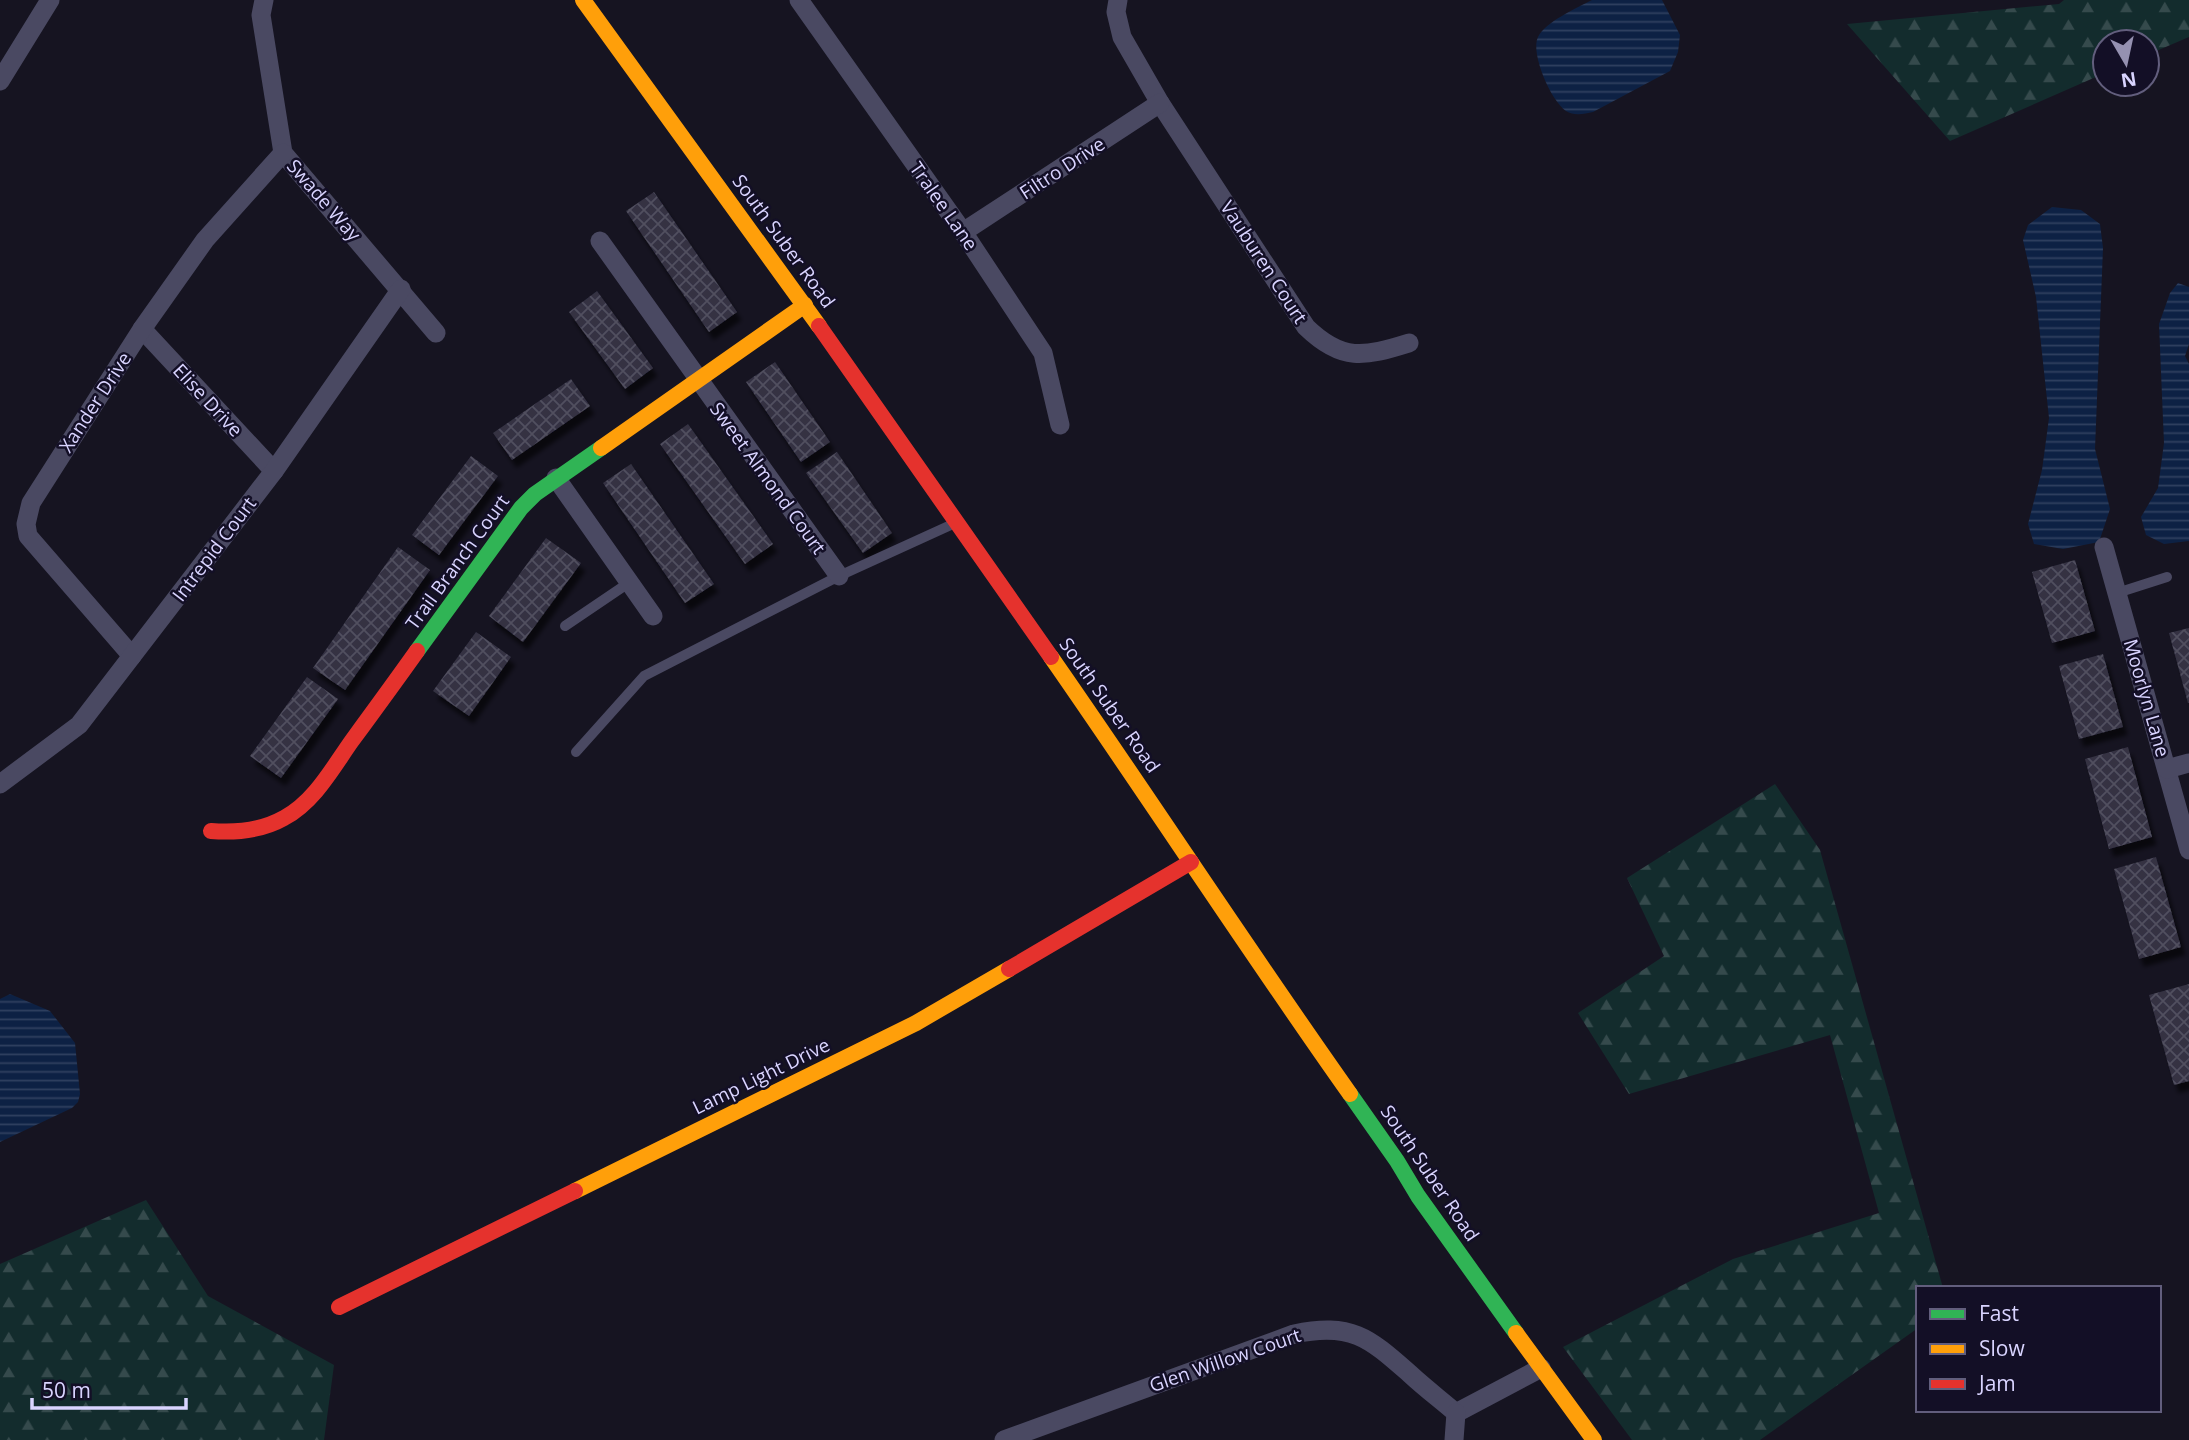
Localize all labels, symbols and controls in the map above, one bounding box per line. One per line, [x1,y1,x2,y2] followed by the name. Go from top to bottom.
[2091,28,2161,98] north arrow
[2119,66,2138,94] text: N
[1014,131,1110,205] street label: Filtro Drive
[281,154,367,247] street label: Swade Way
[904,156,984,256] street label: Tralee Lane
[727,169,841,313] street label: South Suber Road
[1215,196,1314,329] street label: Vauburen Court
[53,347,137,457] street label: Xander Drive
[167,358,249,442] street label: Elise Drive
[704,397,832,559] street label: Sweet Almond Court
[399,489,515,635] street label: Trail Branch Court
[166,491,262,607] street label: Intrepid Court
[1054,632,1166,778] street label: South Suber Road
[2118,636,2176,760] street label: Moorlyn Lane
[688,1032,834,1120] street label: Lamp Light Drive
[1375,1100,1485,1246] street label: South Suber Road
[1916,1286,2161,1412] legend
[1979,1299,2019,1327] text: Fast
[1146,1322,1304,1398] street label: Glen Willow Court
[1979,1334,2025,1362] text: Slow
[32,1366,186,1410] scale bar
[1977,1369,2016,1397] text: Jam
[42,1376,91,1404] text: 50 m

